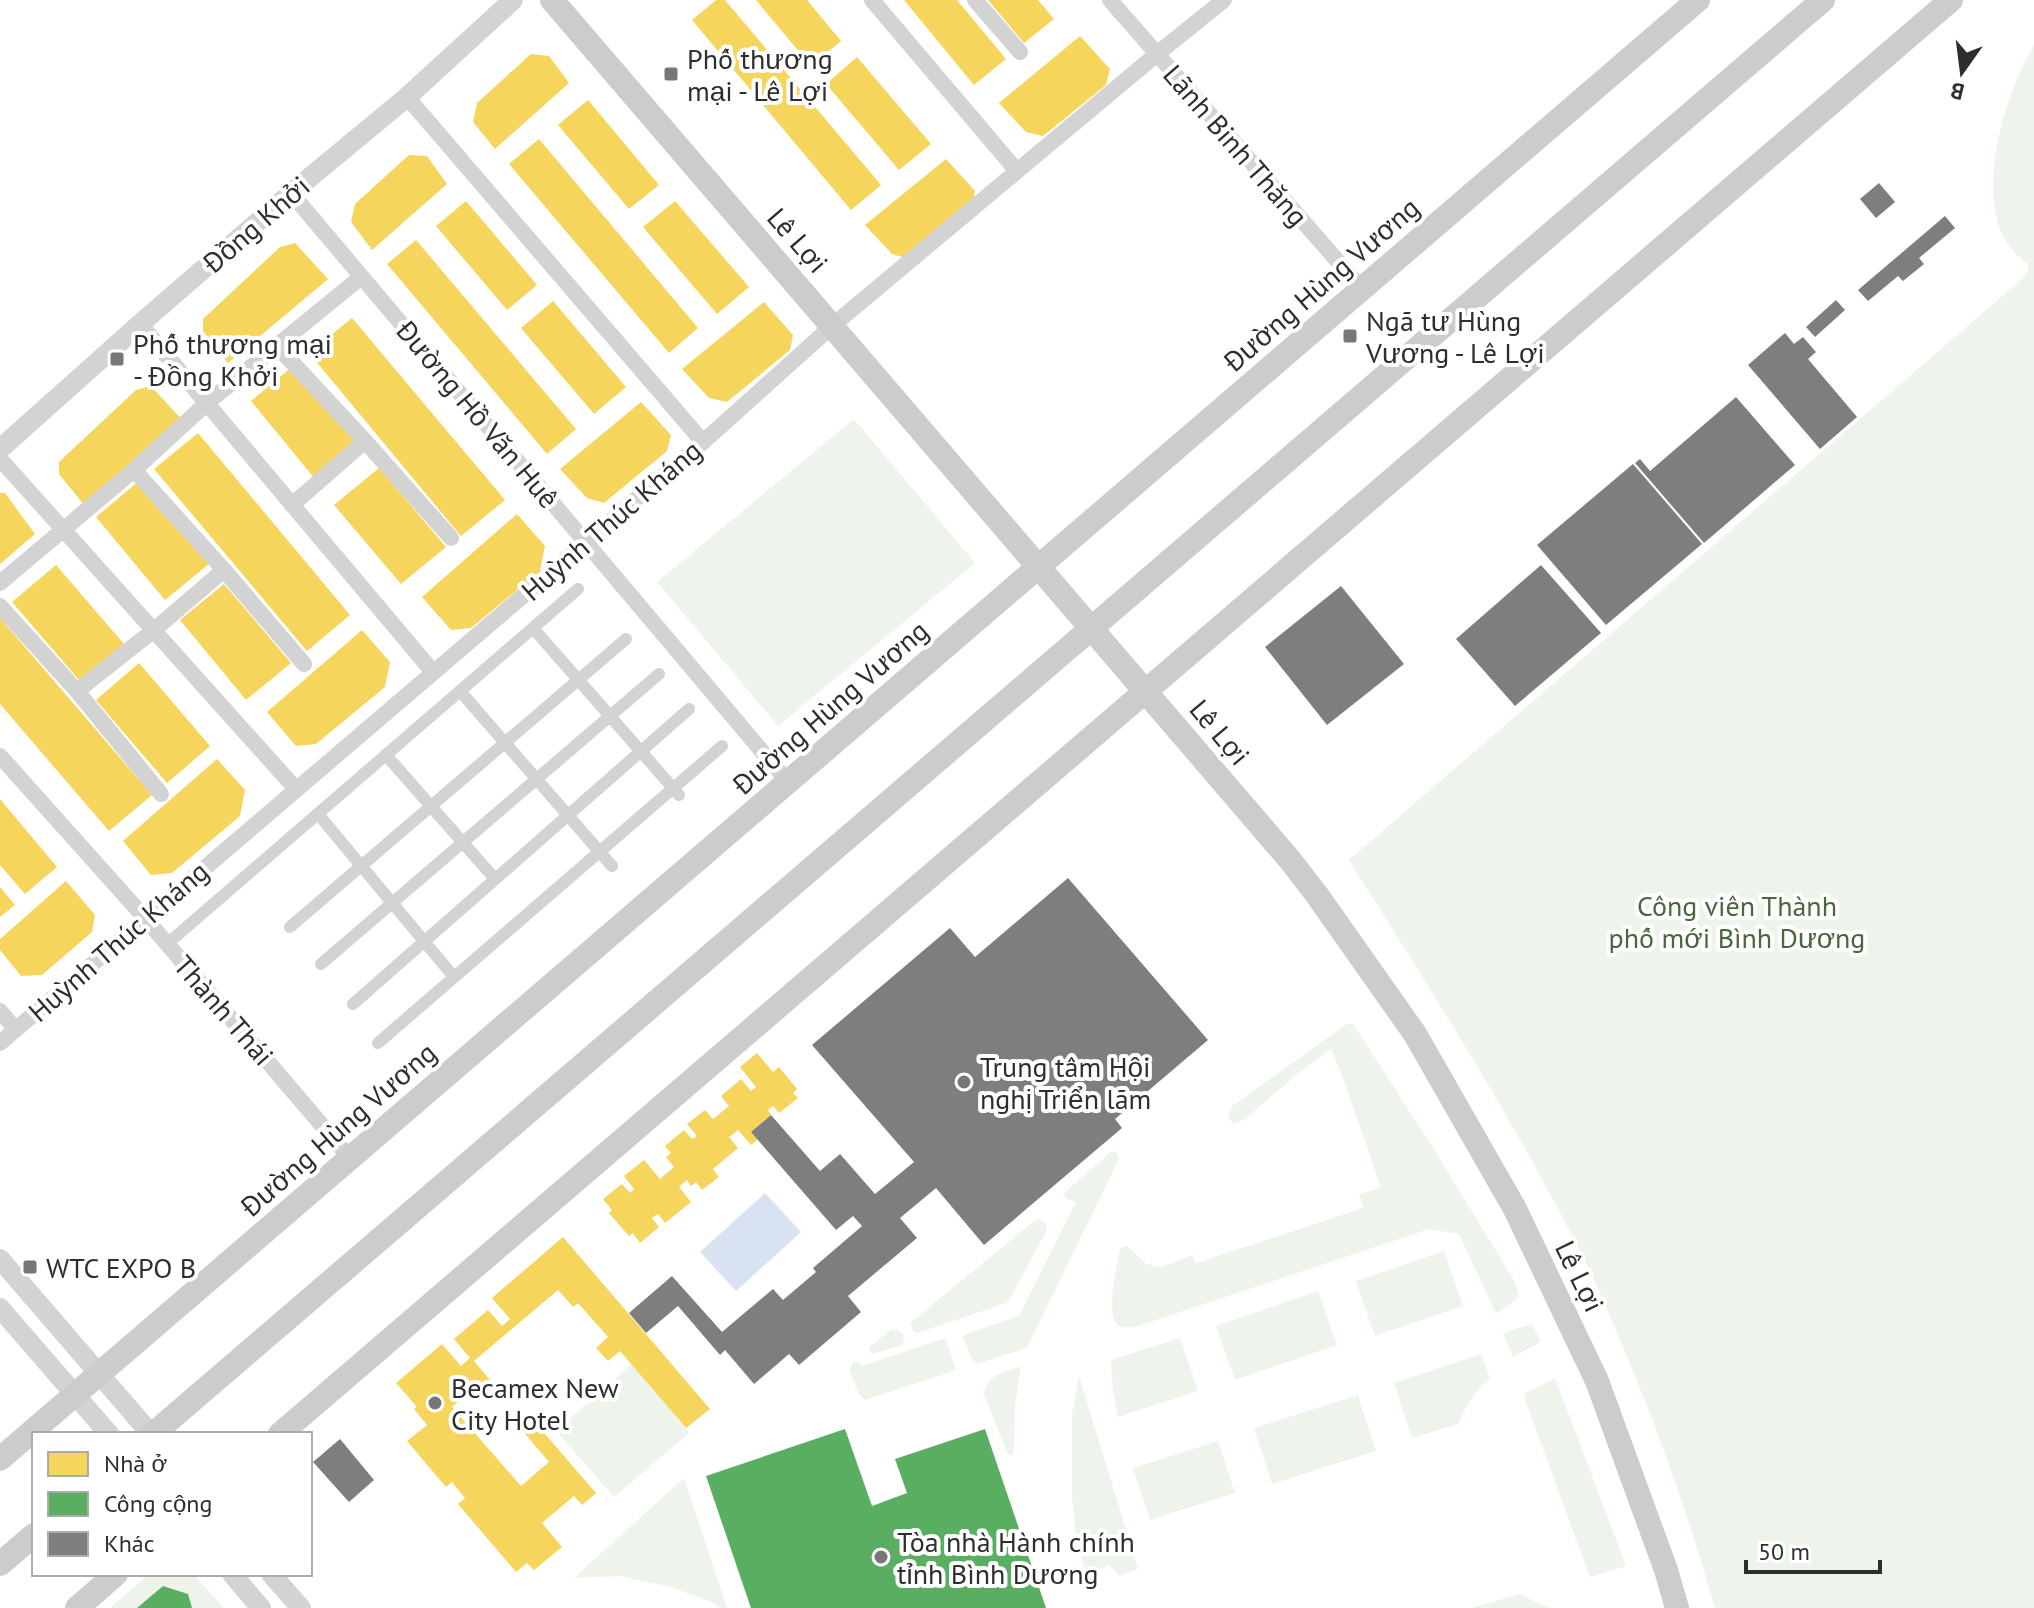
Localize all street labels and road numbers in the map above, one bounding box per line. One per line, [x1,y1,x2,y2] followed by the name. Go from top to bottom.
[1156,56,1316,234] street label: Lãnh Binh Thăng
[194,167,317,281] street label: Đồng Khởi
[1215,189,1427,380] street label: Đường Hùng Vương
[759,200,837,280] street label: Lê Lợi
[388,312,567,515] street label: Đường Hồ Văn Huê
[513,432,709,608] street label: Huỳnh Thúc Kháng
[724,612,936,803] street label: Đường Hùng Vương
[1182,691,1258,773] street label: Lê Lợi
[20,853,216,1029] street label: Huỳnh Thúc Kháng
[166,947,282,1073] street label: Thành Thái
[232,1034,444,1225] street label: Đường Hùng Vương
[1547,1234,1613,1318] street label: Lê Lợi

